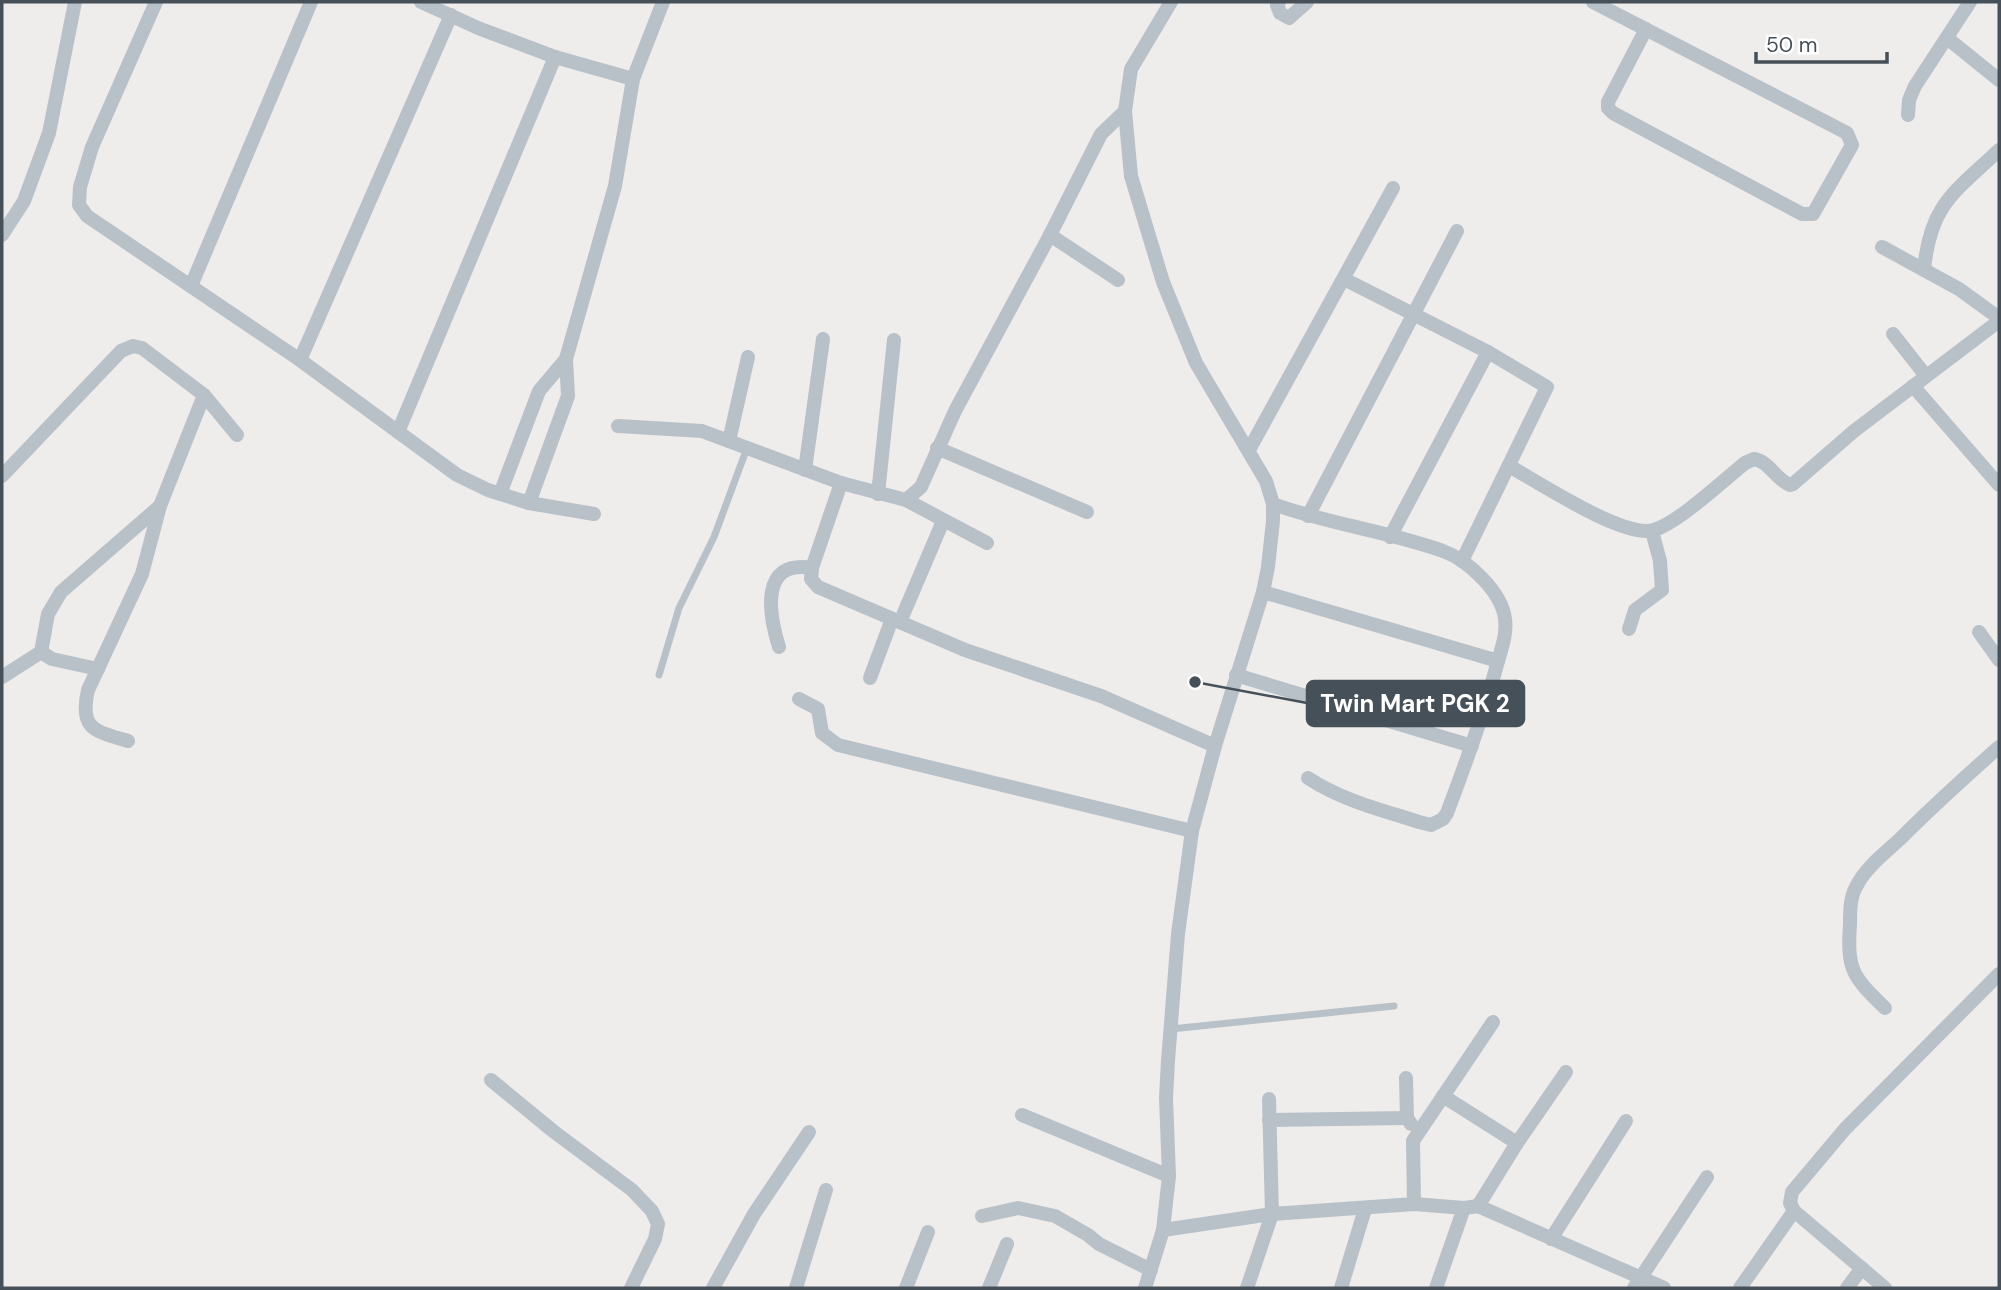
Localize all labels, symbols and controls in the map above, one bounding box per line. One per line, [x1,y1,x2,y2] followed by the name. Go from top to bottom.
[1756,21,1887,65] scale bar
[1766,31,1817,59] text: 50 m
[1307,681,1524,726] callout: Twin Mart PGK 2
[1320,688,1510,719] text: Twin Mart PGK 2

